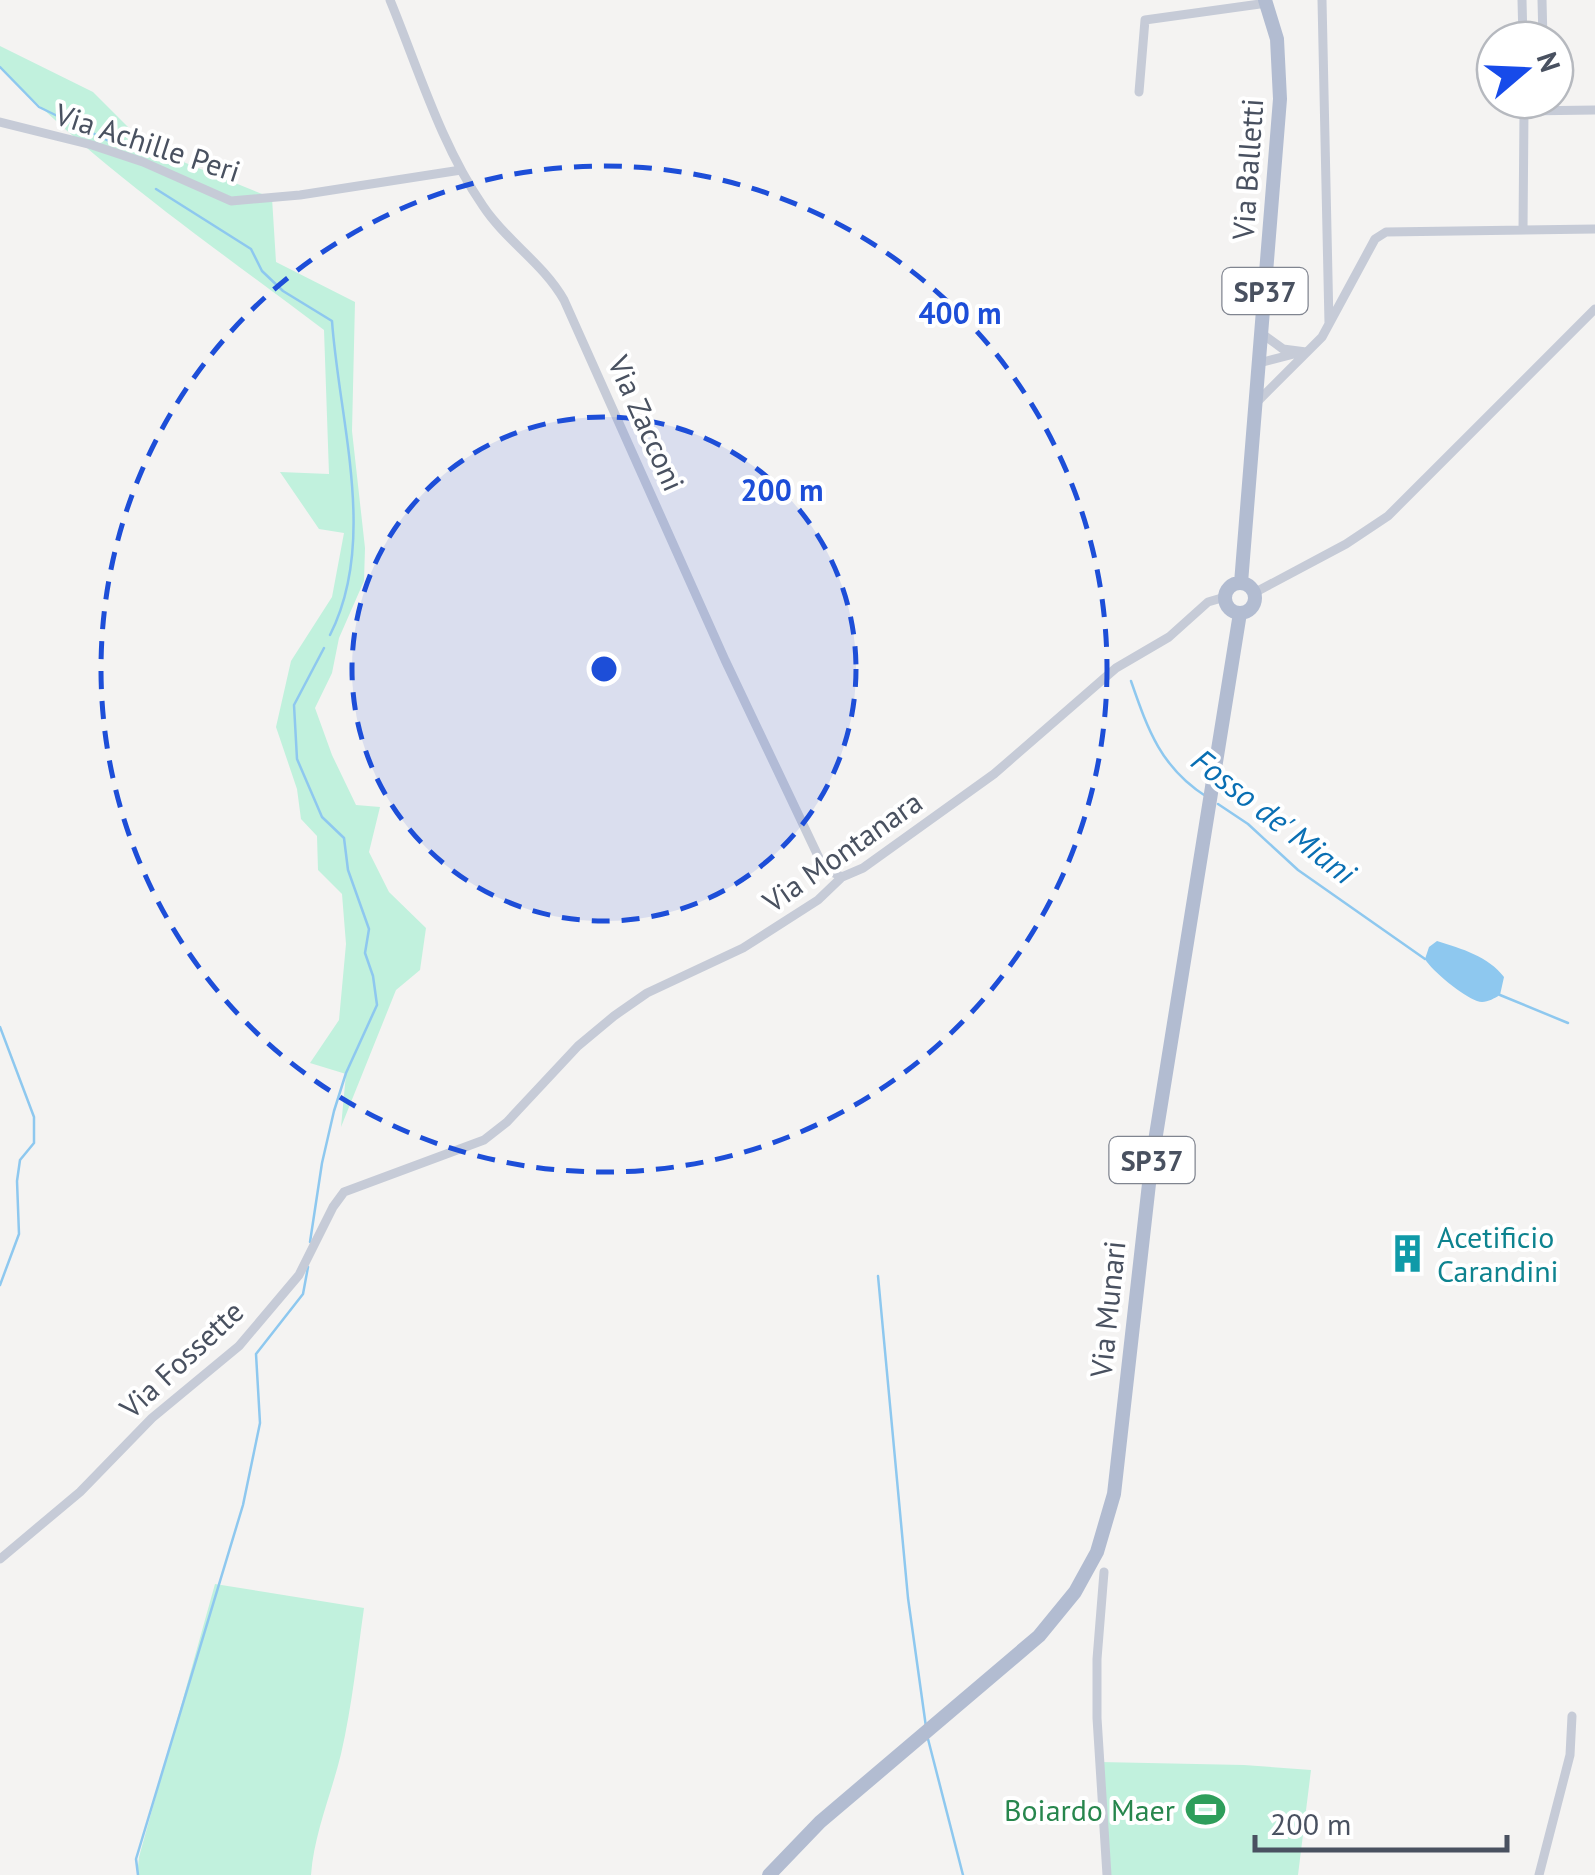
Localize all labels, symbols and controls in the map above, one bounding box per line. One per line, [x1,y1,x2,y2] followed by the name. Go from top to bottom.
[1475,20,1575,120] north arrow
[1529,47,1570,76] text: N
[50,93,245,190] street label: Via Achille Peri
[1223,97,1271,242] street label: Via Balletti
[1222,268,1308,314] road number: SP37
[919,293,1001,332] text: 400 m
[599,348,694,497] street label: Via Zacconi
[741,470,823,509] text: 200 m
[586,651,622,687] centre of rings
[1183,739,1366,894] water label: Fosso de' Miani
[754,782,929,921] street label: Via Montanara
[1110,1137,1194,1183] road number: SP37
[1437,1217,1559,1290] place label: Acetificio Carandini
[1386,1232,1428,1274] building icon: Acetificio Carandini
[1080,1239,1134,1380] street label: Via Munari
[110,1292,251,1427] street label: Via Fossette
[1184,1788,1226,1830] sports icon: Boiardo Maer
[1004,1790,1175,1829] place label: Boiardo Maer
[1255,1790,1508,1852] scale bar
[1270,1804,1351,1843] text: 200 m

